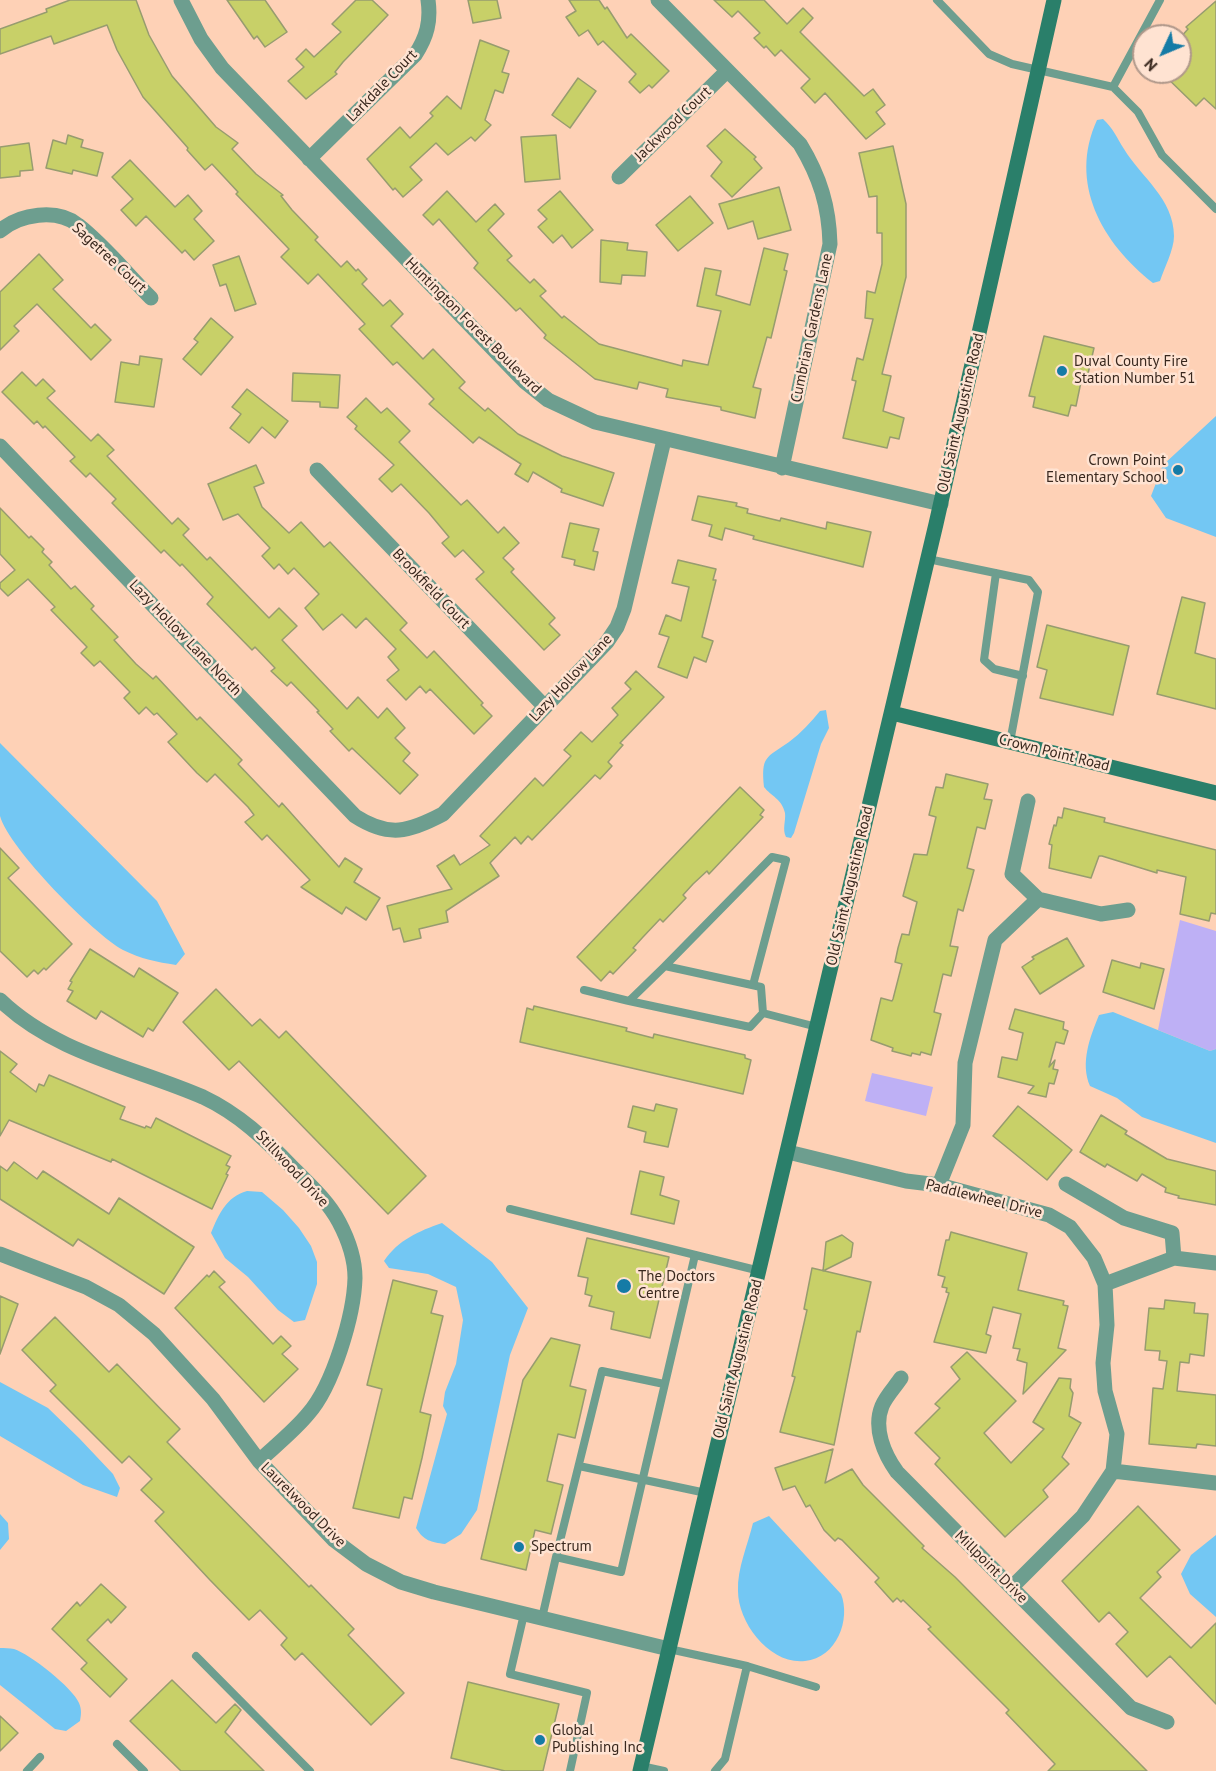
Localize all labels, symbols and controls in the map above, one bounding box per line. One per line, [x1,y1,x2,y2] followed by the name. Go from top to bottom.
[1132,24,1192,84] north arrow
[343,46,421,126] street label: Larkdale Court
[1140,54,1161,76] text: N
[631,83,715,165] street label: Jackwood Court
[68,219,150,297] street label: Sagetree Court
[787,252,837,404] street label: Cumbrian Gardens Lane
[401,254,545,398] street label: Huntington Forest Boulevard
[934,331,988,495] street label: Old Saint Augustine Road
[1074,353,1195,388] place label: Duval County Fire Station Number 51
[1055,364,1069,378] marker: Duval County Fire Station Number 51
[1046,452,1166,487] place label: Crown Point Elementary School
[1171,463,1185,477] marker: Crown Point Elementary School
[388,545,474,633] street label: Brookfield Court
[125,576,245,700] street label: Lazy Hollow Lane North
[526,631,616,725] street label: Lazy Hollow Lane
[997,731,1111,775] street label: Crown Point Road
[823,804,877,968] street label: Old Saint Augustine Road
[252,1127,332,1211] street label: Stillwood Drive
[924,1176,1044,1222] street label: Paddlewheel Drive
[638,1268,715,1303] place label: The Doctors Centre
[615,1277,633,1295] marker: The Doctors Centre
[709,1278,767,1440] street label: Old Saint Augustine Road
[257,1459,349,1551] street label: Laurelwood Drive
[951,1527,1031,1607] street label: Millpoint Drive
[531,1538,592,1556] place label: Spectrum
[512,1540,526,1554] marker: Spectrum
[552,1722,643,1757] place label: Global Publishing Inc
[533,1733,547,1747] marker: Global Publishing Inc

